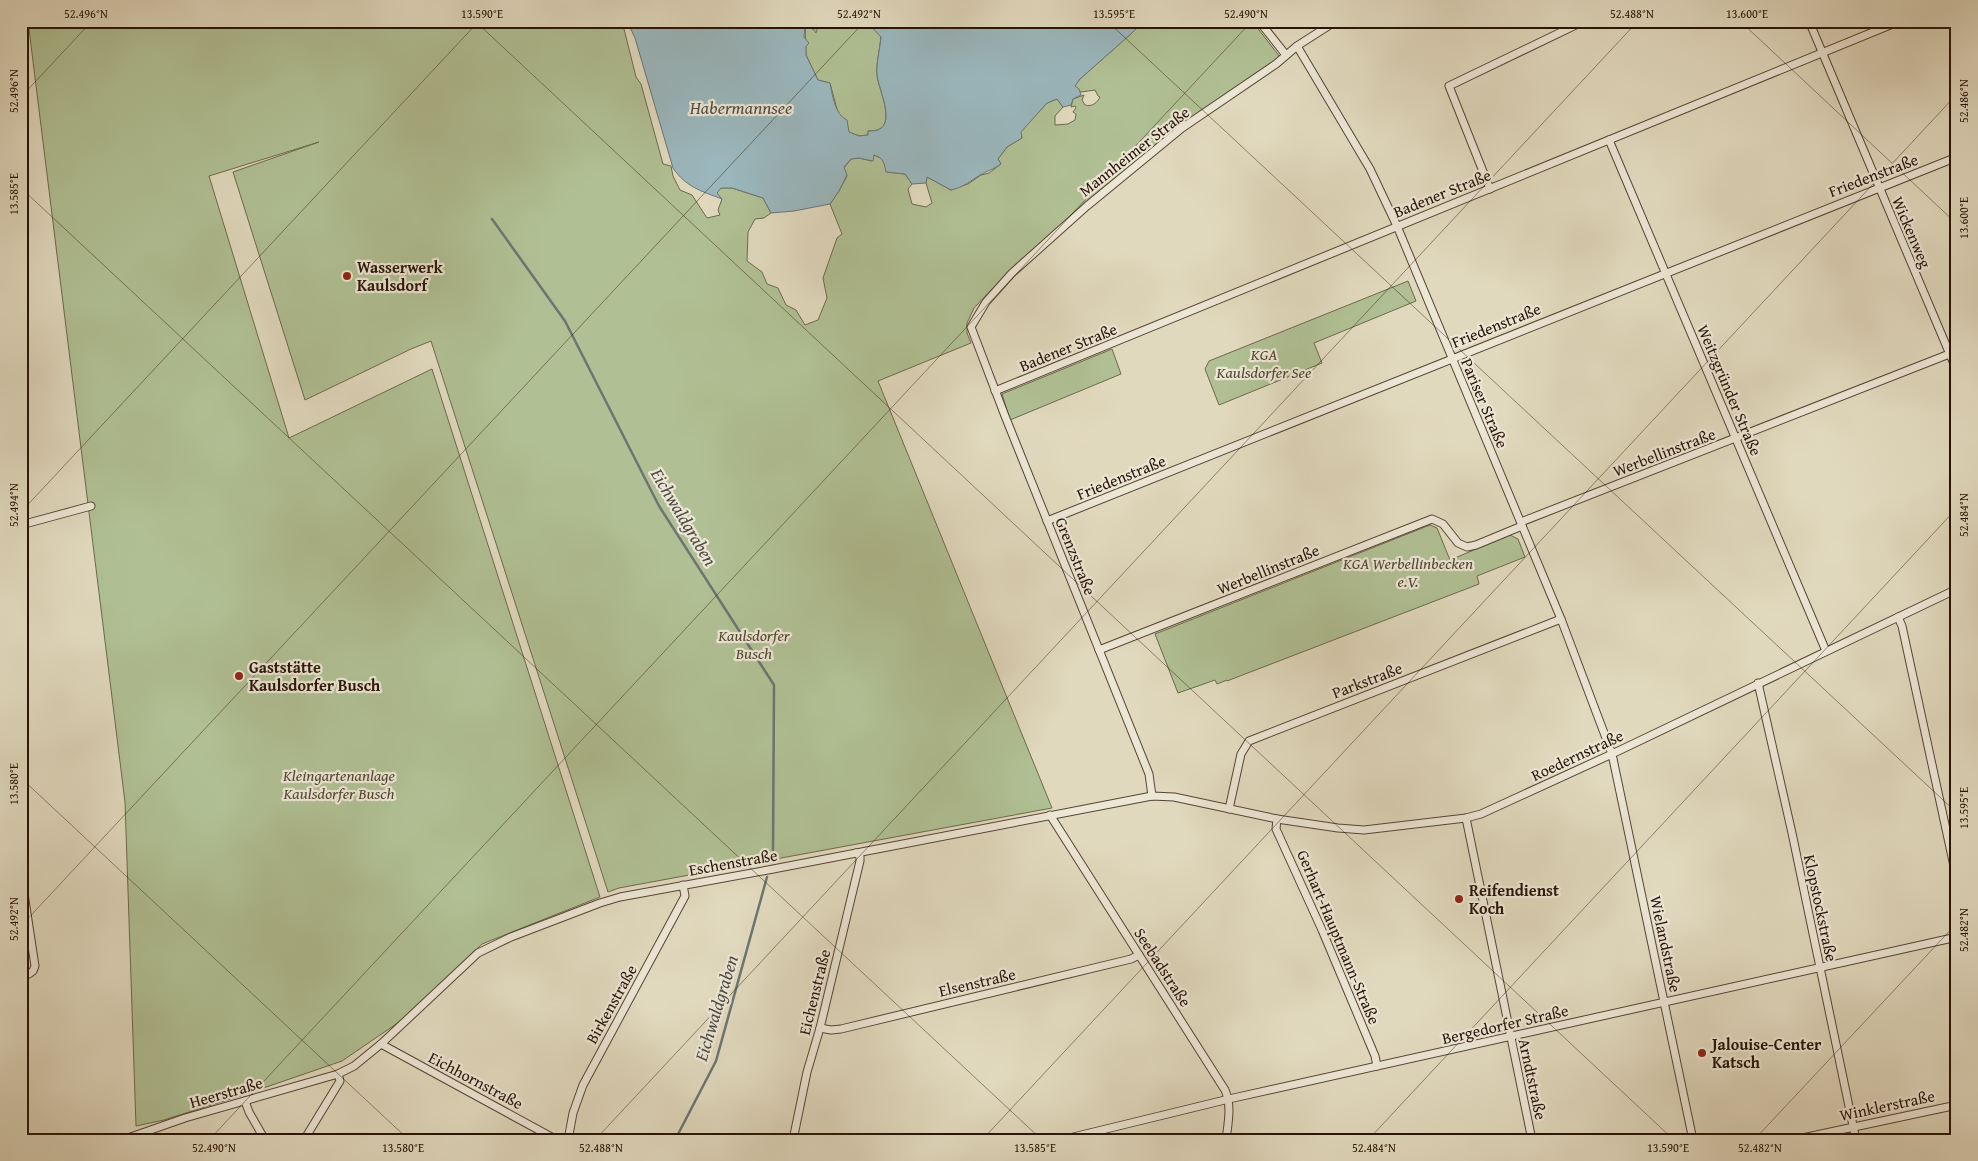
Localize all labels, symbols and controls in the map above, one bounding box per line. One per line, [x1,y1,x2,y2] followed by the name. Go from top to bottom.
[64,5,108,22] text: 52.496°N
[461,5,503,22] text: 13.590°E
[837,5,881,22] text: 52.492°N
[1093,5,1135,22] text: 13.595°E
[1224,5,1268,22] text: 52.490°N
[1610,5,1654,22] text: 52.488°N
[1726,5,1768,22] text: 13.600°E
[5,69,22,113] text: 52.496°N
[1955,79,1972,123] text: 52.486°N
[689,94,792,121] water label: Habermannsee
[1074,100,1194,202] street label: Mannheimer Straße
[1825,147,1921,203] street label: Friedenstraße
[1389,162,1495,224] street label: Badener Straße
[5,173,22,215] text: 13.585°E
[1886,192,1938,272] street label: Wickenweg
[1955,197,1972,239] text: 13.600°E
[357,255,444,297] place label: Wasserwerk Kaulsdorf
[341,270,353,282] marker: Wasserwerk Kaulsdorf
[1448,296,1544,354] street label: Friedenstraße
[1015,316,1121,378] street label: Badener Straße
[1692,321,1768,459] street label: Weitzgründer Straße
[1216,342,1312,384] park label: KGA Kaulsdorfer See
[1455,354,1515,452] street label: Pariser Straße
[1609,421,1719,483] street label: Werbellinstraße
[1073,448,1169,506] street label: Friedenstraße
[644,462,724,571] water label: Eichwaldgraben
[5,483,22,527] text: 52.494°N
[1955,493,1972,537] text: 52.484°N
[1049,513,1103,599] street label: Grenzstraße
[1213,538,1323,600] street label: Werbellinstraße
[1342,551,1473,593] park label: KGA Werbellinbecken e.V.
[717,623,791,665] park label: Kaulsdorfer Busch
[249,655,381,697] place label: Gaststätte Kaulsdorfer Busch
[1328,656,1406,704] street label: Parkstraße
[233,670,245,682] marker: Gaststätte Kaulsdorfer Busch
[1527,723,1627,787] street label: Roedernstraße
[5,763,22,805] text: 13.580°E
[282,763,396,805] park label: Kleingartenanlage Kaulsdorfer Busch
[1955,787,1972,829] text: 13.595°E
[687,842,779,882] street label: Eschenstraße
[1291,846,1387,1028] street label: Gerhart-Hauptmann-Straße
[1798,852,1844,964] street label: Klopstockstraße
[1469,878,1559,920] place label: Reifendienst Koch
[1453,893,1465,905] marker: Reifendienst Koch
[1644,894,1688,994] street label: Wielandstraße
[5,897,22,941] text: 52.492°N
[1955,908,1972,952] text: 52.482°N
[1128,923,1198,1011] street label: Seebadstraße
[792,946,836,1038] street label: Eichenstraße
[687,952,745,1065] water label: Eichwaldgraben
[579,960,643,1048] street label: Birkenstraße
[936,961,1018,1003] street label: Elsenstraße
[1439,998,1571,1050] street label: Bergedorfer Straße
[1709,1032,1822,1074] place label: Jalouise-Center Katsch
[1513,1036,1553,1122] street label: Arndtstraße
[424,1045,528,1115] street label: Eichhornstraße
[1696,1047,1708,1059] marker: Jalouise-Center Katsch
[187,1070,265,1114] street label: Heerstraße
[1837,1083,1937,1127] street label: Winklerstraße
[192,1139,236,1156] text: 52.490°N
[382,1139,424,1156] text: 13.580°E
[579,1139,623,1156] text: 52.488°N
[1014,1139,1056,1156] text: 13.585°E
[1352,1139,1396,1156] text: 52.484°N
[1647,1139,1689,1156] text: 13.590°E
[1738,1139,1782,1156] text: 52.482°N

